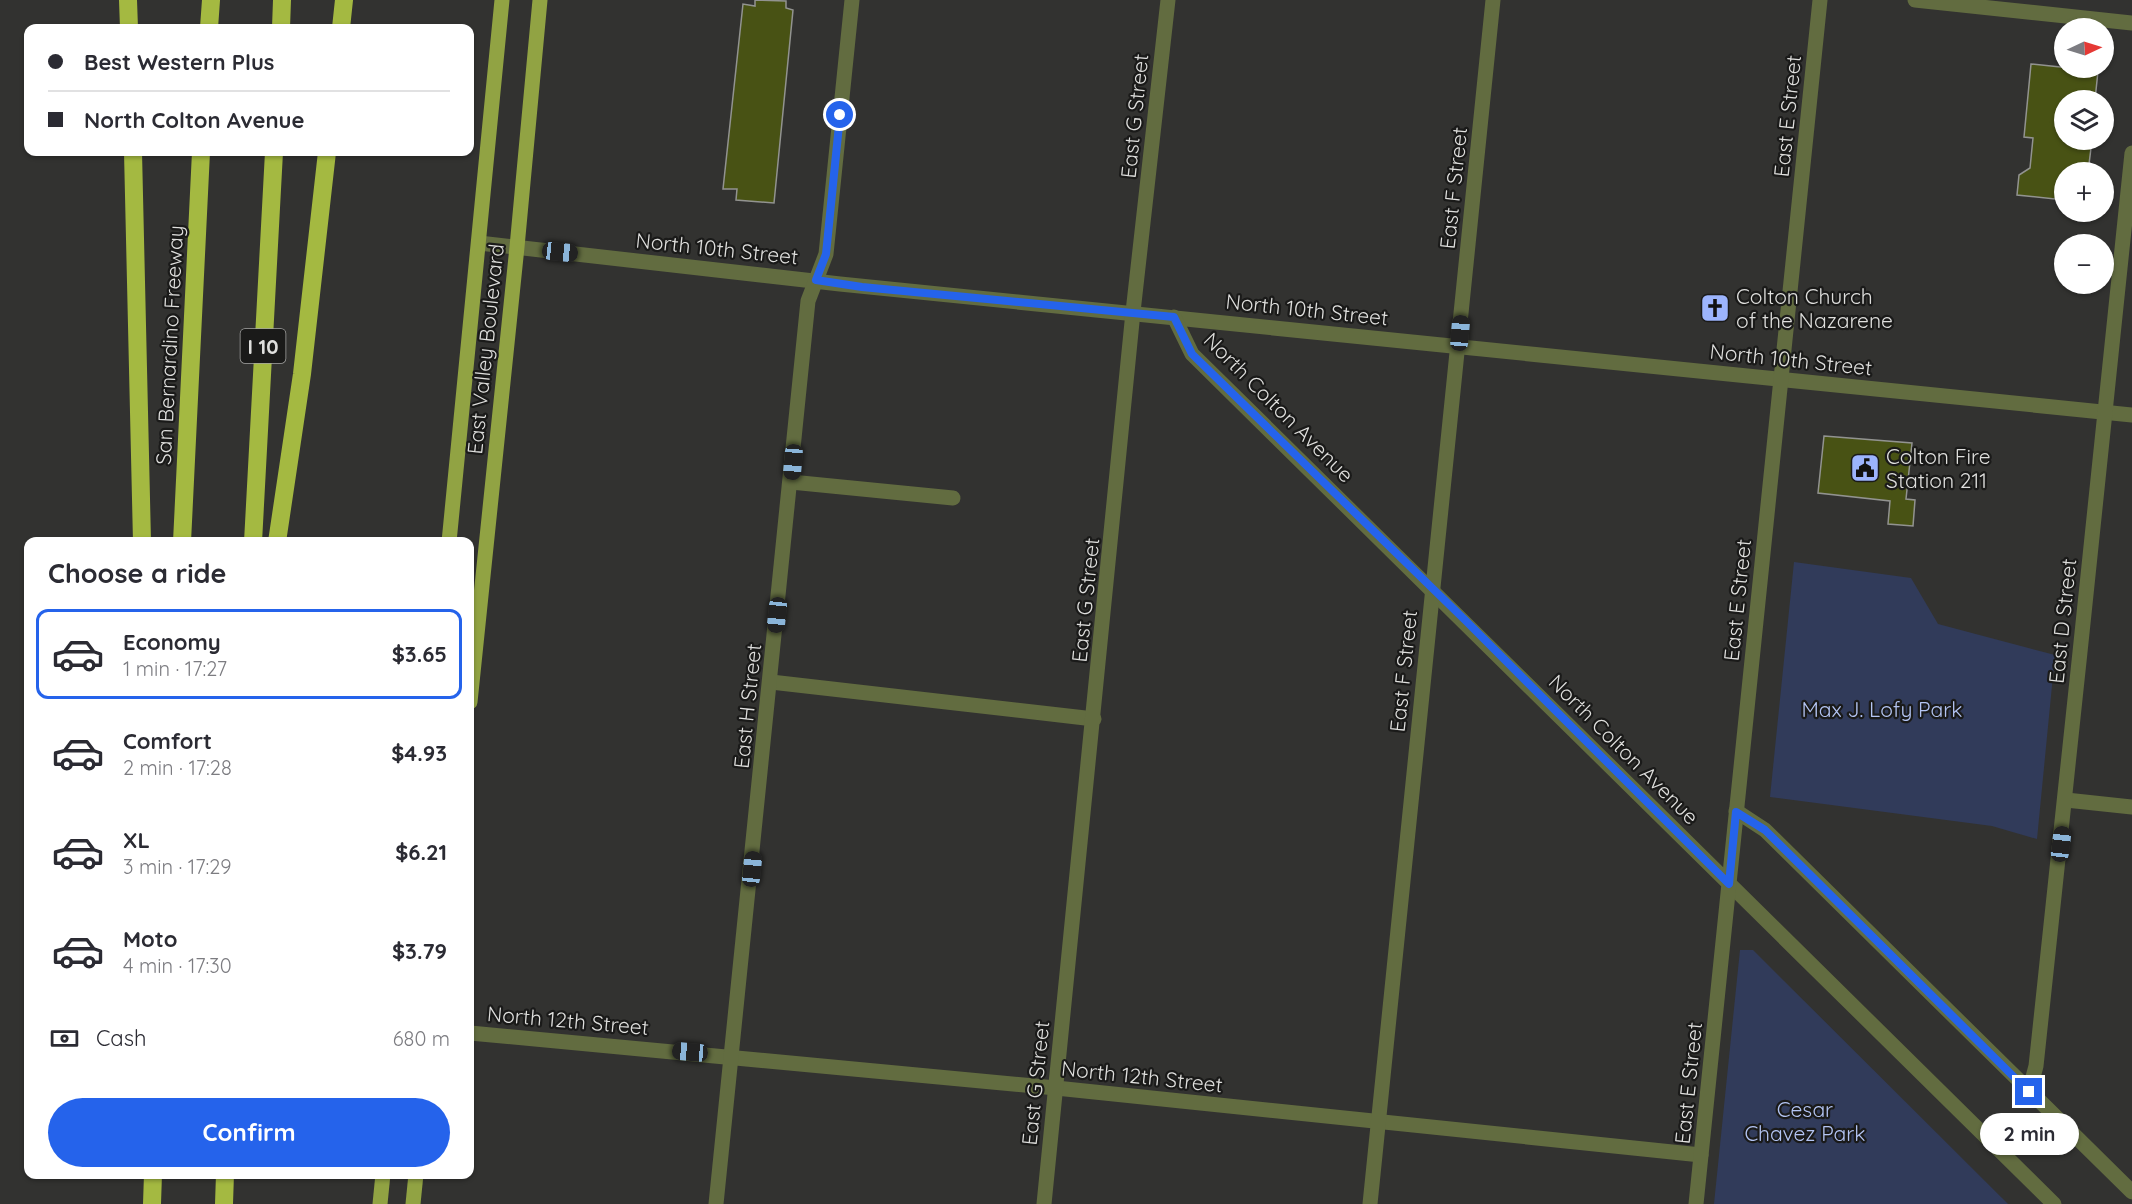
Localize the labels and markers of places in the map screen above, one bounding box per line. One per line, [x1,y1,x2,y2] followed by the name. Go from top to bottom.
[1736,283,1893,333] place label: Colton Church of the Nazarene
[1699,292,1731,324] church icon: Colton Church of the Nazarene
[1886,443,1991,493] place label: Colton Fire Station 211
[1849,452,1881,484] public building icon: Colton Fire Station 211

